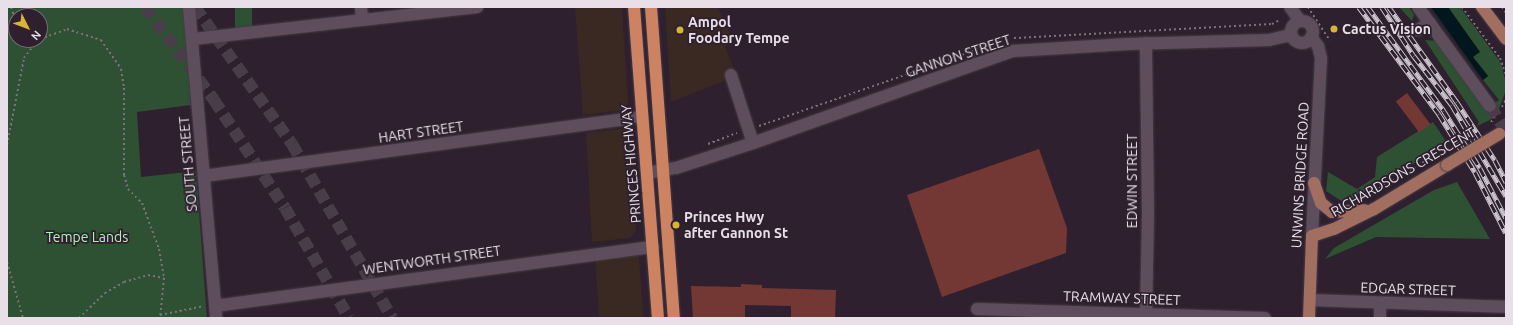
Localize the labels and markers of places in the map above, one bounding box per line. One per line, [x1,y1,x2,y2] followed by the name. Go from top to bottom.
[688,14,790,46] place label: Ampol Foodary Tempe
[1342,21,1431,37] place label: Cactus Vision
[1329,24,1339,34] marker: Cactus Vision
[675,25,685,35] marker: Ampol Foodary Tempe
[684,209,788,242] place label: Princes Hwy after Gannon St
[671,220,681,230] marker: Princes Hwy after Gannon St

